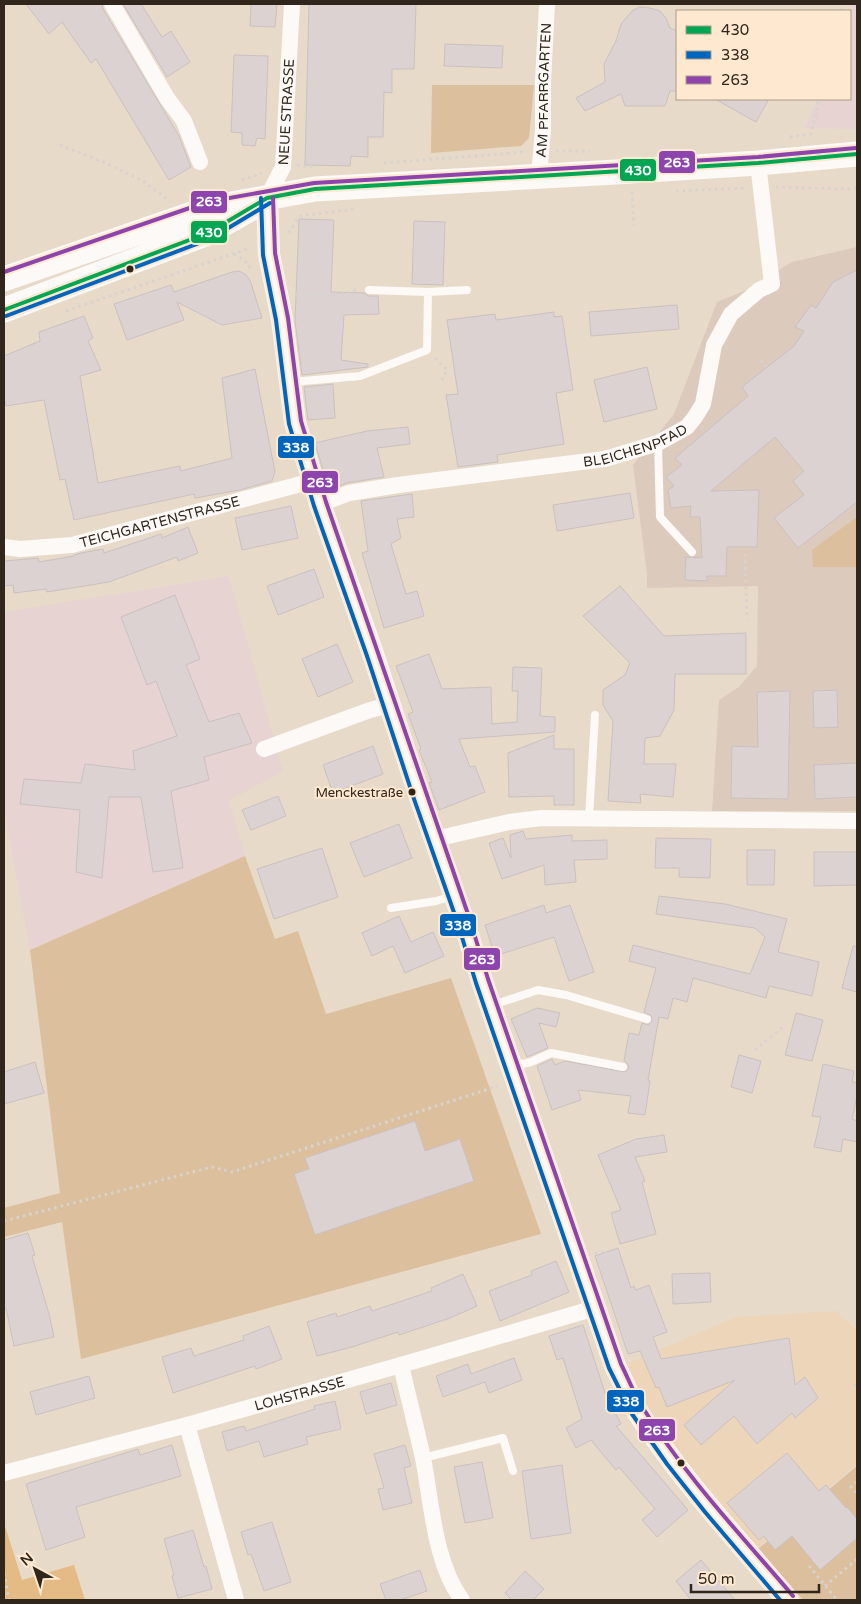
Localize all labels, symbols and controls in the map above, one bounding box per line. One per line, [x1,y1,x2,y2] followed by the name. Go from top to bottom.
[676,10,851,100] legend
[721,21,749,39] text: 430
[533,22,555,158] street label: AM PFARRGARTEN
[721,46,749,64] text: 338
[275,58,298,166] street label: NEUE STRASSE
[721,71,749,89] text: 263
[658,150,696,174] line badge: 263
[664,154,690,171] text: 263
[619,158,657,182] line badge: 430
[625,162,651,179] text: 430
[190,190,228,214] line badge: 263
[196,193,222,210] text: 263
[190,220,228,244] line badge: 430
[196,224,222,241] text: 430
[125,264,135,274] unlabelled marker
[582,421,690,471] street label: BLEICHENPFAD
[277,435,315,459] line badge: 338
[283,439,309,456] text: 338
[301,470,339,494] line badge: 263
[307,474,333,491] text: 263
[78,493,242,552] street label: TEICHGARTENSTRASSE
[315,785,403,801] place label: Menckestraße
[407,787,417,797] marker: Menckestraße
[439,913,477,937] line badge: 338
[445,917,471,934] text: 338
[463,947,501,971] line badge: 263
[469,951,495,968] text: 263
[252,1373,347,1415] street label: LOHSTRASSE
[606,1389,645,1413] line badge: 338
[613,1393,639,1410] text: 338
[638,1418,676,1442] line badge: 263
[644,1422,670,1439] text: 263
[676,1458,686,1468] unlabelled marker
[10,1544,60,1594] north arrow
[17,1549,37,1570] text: N
[691,1562,818,1594] scale bar
[698,1570,735,1588] text: 50 m

